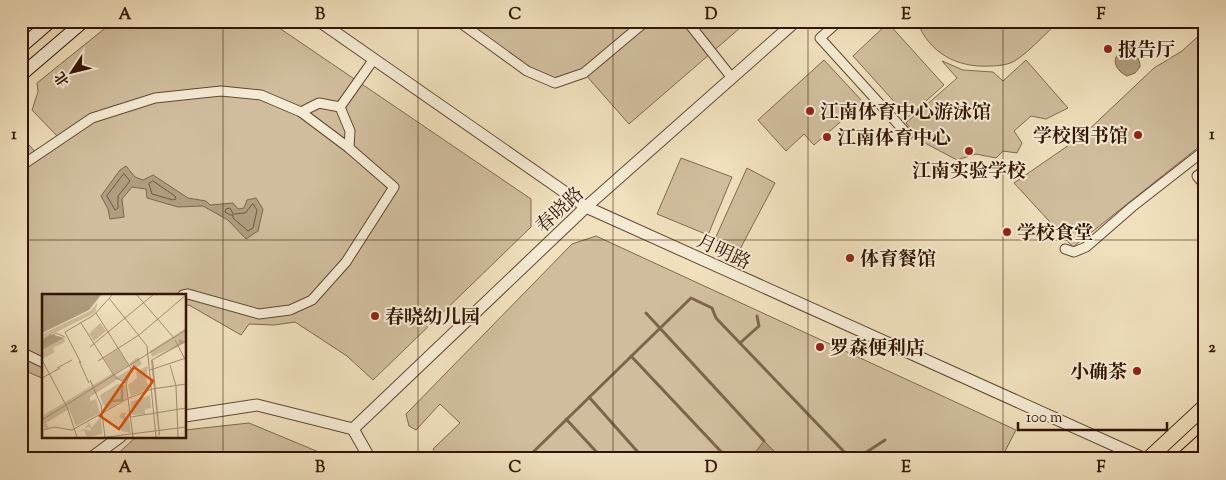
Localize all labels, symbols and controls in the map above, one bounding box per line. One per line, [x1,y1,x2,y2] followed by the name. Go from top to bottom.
[119,4,132,27] text: A
[315,4,325,27] text: B
[509,4,522,27] text: C
[705,4,718,27] text: D
[901,4,911,27] text: E
[1097,4,1106,27] text: F
[1118,38,1175,65] place label: 报告厅
[1102,43,1114,55] marker: 报告厅
[48,48,98,98] north arrow
[51,67,75,90] text: 北
[820,100,991,127] place label: 江南体育中心游泳馆
[804,105,816,117] marker: 江南体育中心游泳馆
[11,124,17,147] text: 1
[1033,124,1128,151] place label: 学校图书馆
[1209,124,1215,147] text: 1
[837,126,951,153] place label: 江南体育中心
[1132,129,1144,141] marker: 学校图书馆
[821,131,833,143] marker: 江南体育中心
[963,145,975,157] marker: 江南实验学校
[912,159,1026,186] place label: 江南实验学校
[531,182,591,240] street label: 春晓路
[1017,221,1093,248] place label: 学校食堂
[1001,226,1013,238] marker: 学校食堂
[691,229,754,278] street label: 月明路
[860,247,936,274] place label: 体育餐馆
[844,252,856,264] marker: 体育餐馆
[42,294,186,438] inset map
[385,305,480,332] place label: 春晓幼儿园
[369,310,381,322] marker: 春晓幼儿园
[830,336,925,363] place label: 罗森便利店
[10,337,18,360] text: 2
[1208,337,1216,360] text: 2
[814,341,826,353] marker: 罗森便利店
[1070,360,1127,387] place label: 小确茶
[1131,365,1143,377] marker: 小确茶
[1018,400,1167,432] scale bar
[1026,408,1063,429] text: 100 m
[119,457,132,480] text: A
[315,457,325,480] text: B
[509,457,522,480] text: C
[705,457,718,480] text: D
[901,457,911,480] text: E
[1097,457,1106,480] text: F

